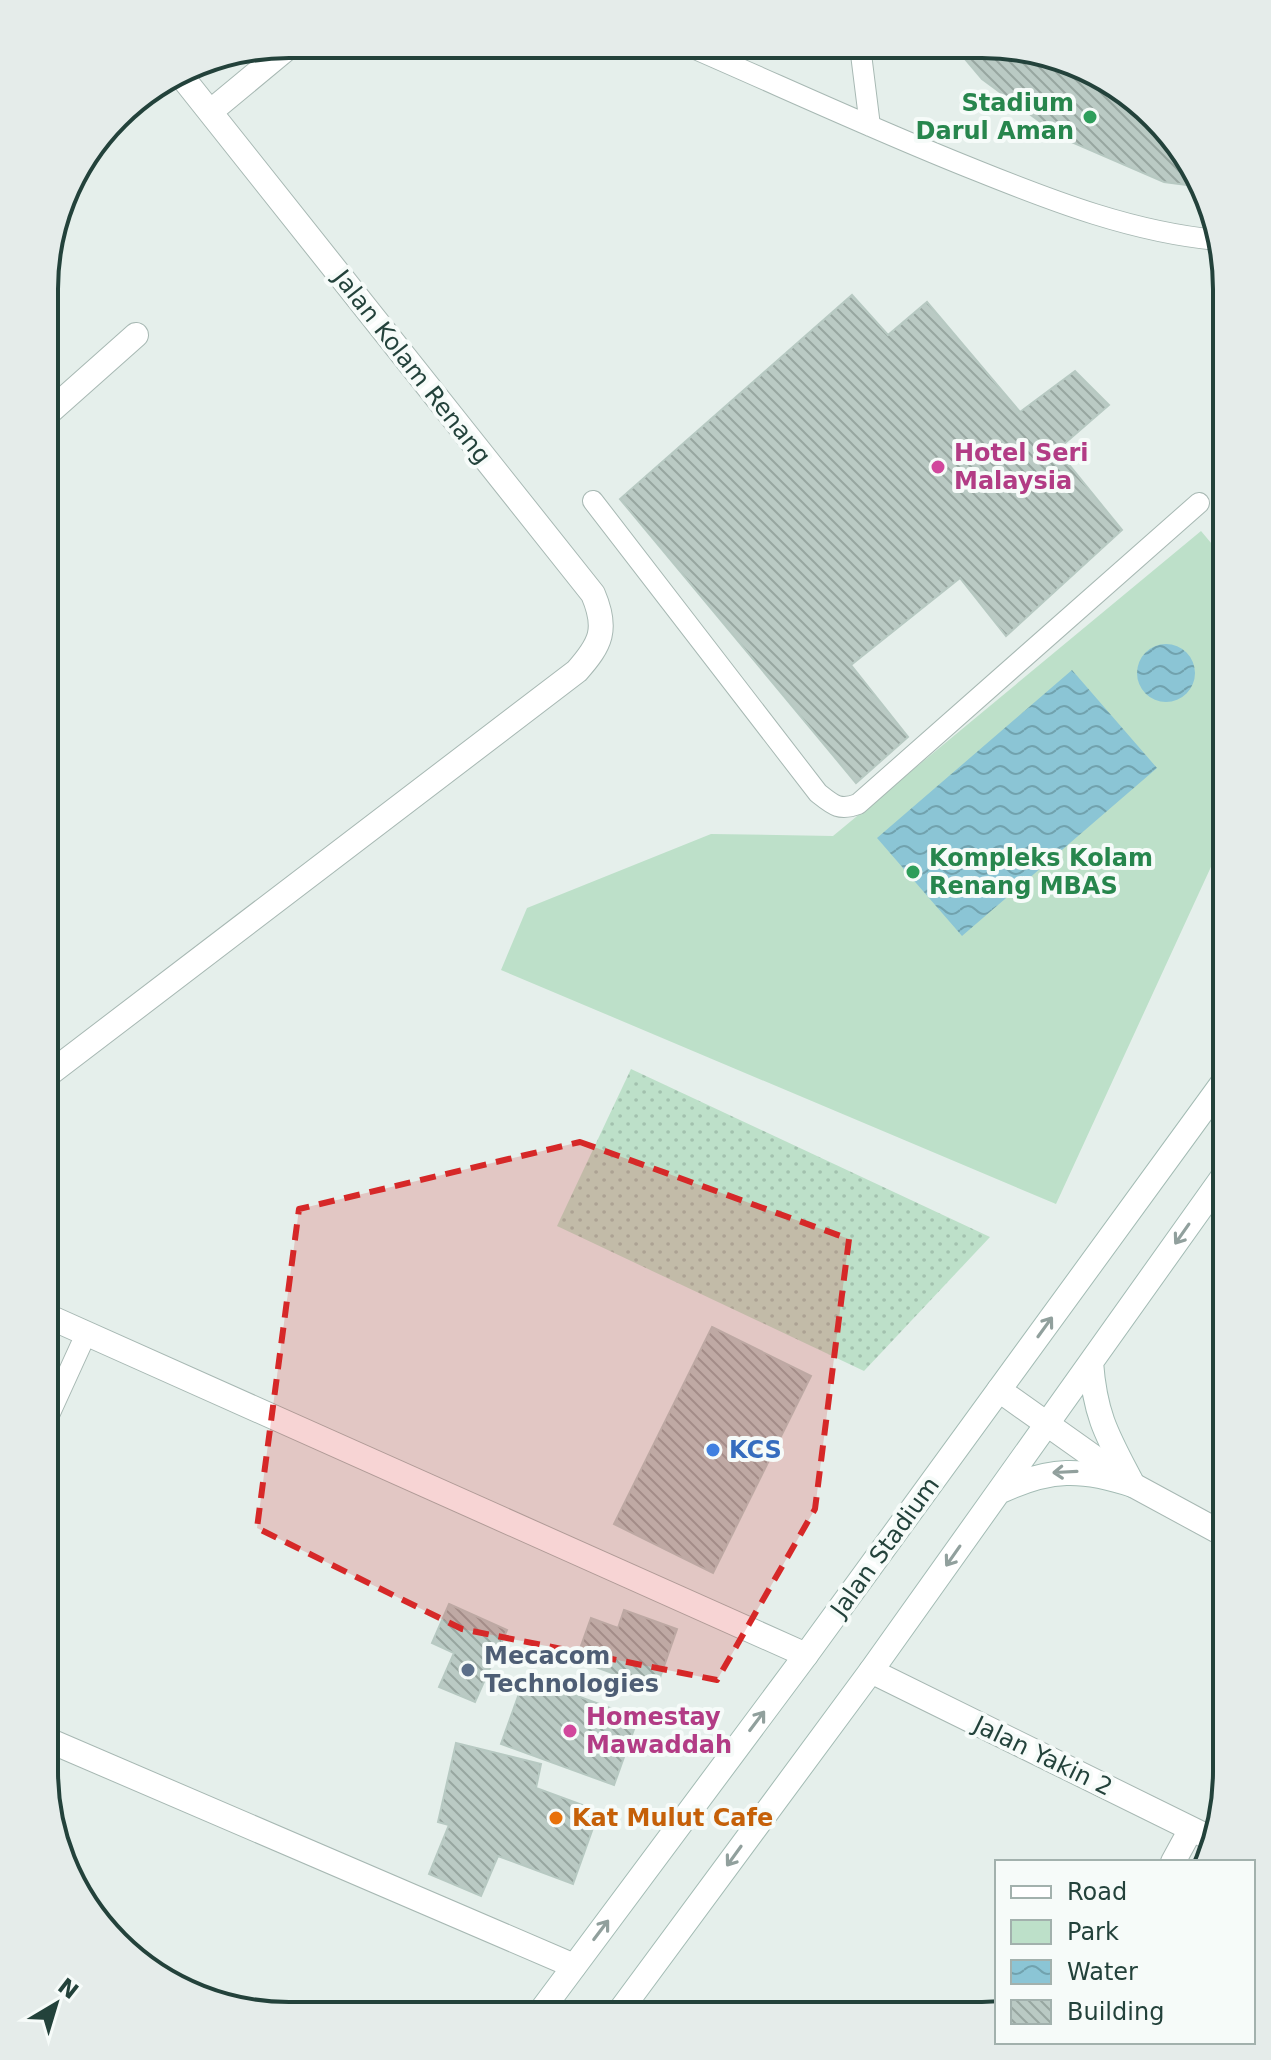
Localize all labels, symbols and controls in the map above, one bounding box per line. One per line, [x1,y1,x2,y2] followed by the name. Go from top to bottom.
[916,89,1074,145] place label: Stadium Darul Aman
[1081,108,1099,126] marker: Stadium Darul Aman
[326,263,496,470] street label: Jalan Kolam Renang
[954,439,1089,495] place label: Hotel Seri Malaysia
[929,458,947,476] marker: Hotel Seri Malaysia
[929,844,1153,900] place label: Kompleks Kolam Renang MBAS
[904,863,922,881] marker: Kompleks Kolam Renang MBAS
[1173,1223,1190,1245] one-way arrow
[1036,1317,1053,1338] one-way arrow
[729,1436,782,1464] place label: KCS
[704,1441,722,1459] marker: KCS
[1052,1465,1079,1480] one-way arrow
[824,1472,945,1624] street label: Jalan Stadium
[945,1544,962,1566] one-way arrow
[484,1642,659,1698] place label: Mecacom Technologies
[459,1661,477,1679] marker: Mecacom Technologies
[586,1703,732,1759] place label: Homestay Mawaddah
[967,1709,1117,1802] street label: Jalan Yakin 2
[748,1711,765,1733] one-way arrow
[561,1722,579,1740] marker: Homestay Mawaddah
[572,1804,773,1832] place label: Kat Mulut Cafe
[547,1809,565,1827] marker: Kat Mulut Cafe
[726,1845,743,1867] one-way arrow
[995,1860,1255,2044] legend
[1067,1878,1127,1906] text: Road
[1067,1918,1119,1946] text: Park
[592,1920,609,1941] one-way arrow
[1067,1958,1138,1986] text: Water
[16,1964,96,2044] north arrow
[53,1973,83,2004] text: N
[1067,1998,1164,2026] text: Building

